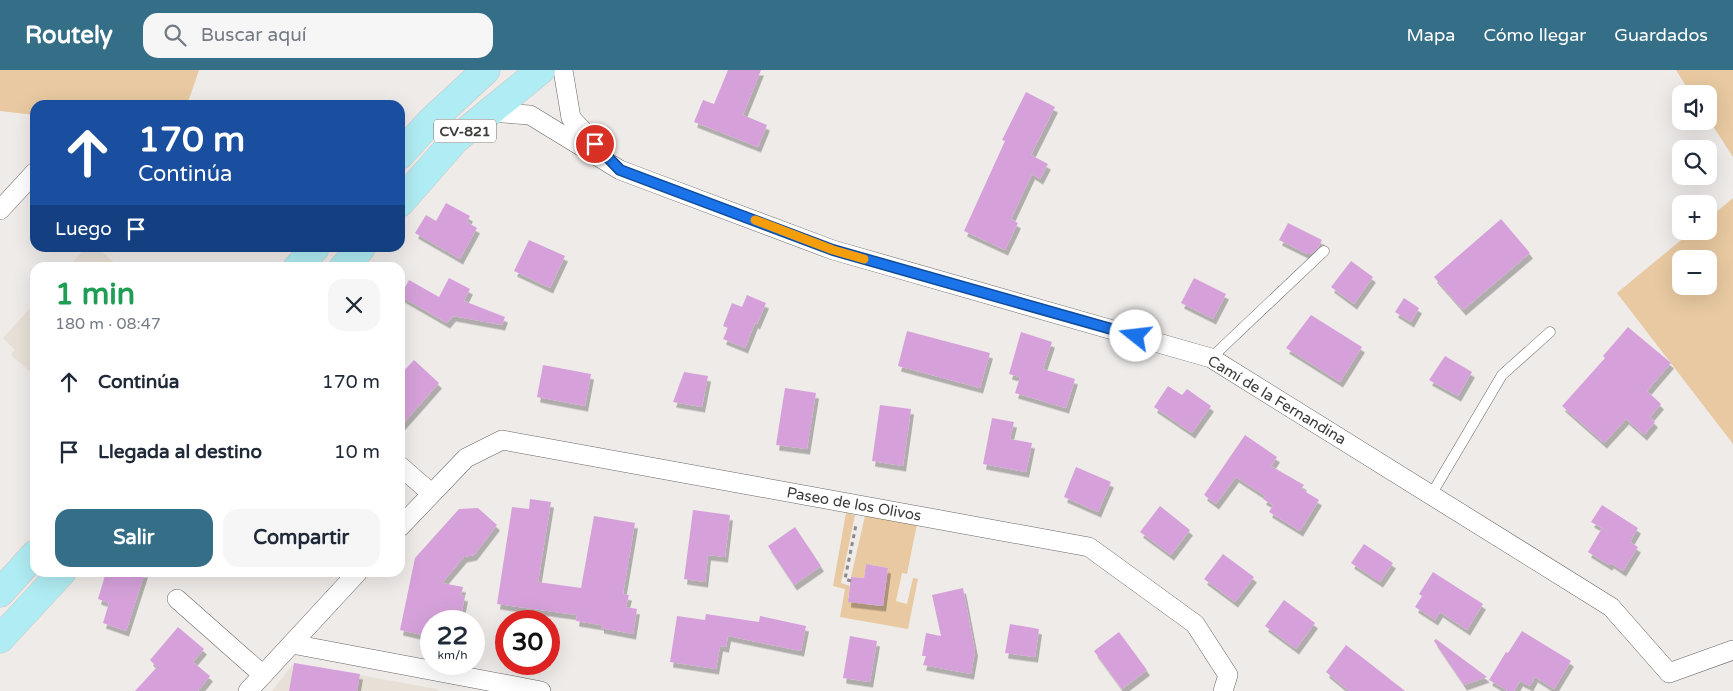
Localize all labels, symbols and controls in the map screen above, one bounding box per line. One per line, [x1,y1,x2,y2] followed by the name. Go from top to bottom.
[143,13,493,58] search box
[25,21,113,50] text: Routely
[161,21,189,49] icon: search
[201,24,306,46] text: Buscar aquí
[1406,24,1455,46] text: Mapa
[1483,24,1586,46] text: Cómo llegar
[1614,24,1708,46] text: Guardados
[1672,85,1717,295] map controls
[1672,85,1717,130] button: sound
[138,119,245,161] text: 170 m
[434,119,496,142] road number: CV-821
[55,120,120,185] icon: ahead
[574,123,616,165] pin
[581,130,609,158] icon: arrive
[1672,140,1717,185] button: search
[138,161,232,187] text: Continúa
[1672,195,1717,240] button: +
[122,215,150,243] icon: arrive
[55,218,112,240] text: Luego
[1672,250,1717,295] button: −
[55,276,135,313] text: 1 min
[328,279,380,331] button: close
[1109,309,1161,361] position arrow
[55,314,161,334] text: 180 m · 08:47
[1204,351,1350,449] street label: Camí de la Fernandina
[55,368,83,396] icon: ahead
[98,371,180,393] text: Continúa
[322,371,380,393] text: 170 m
[55,438,83,466] icon: arrive
[98,441,262,463] text: Llegada al destino
[334,441,380,463] text: 10 m
[785,483,923,525] street label: Paseo de los Olivos
[55,509,213,567] button: Salir
[223,509,380,567] button: Compartir
[495,610,560,675] speed limit sign: 30
[437,621,468,651] text: 22
[437,648,468,662] text: km/h

